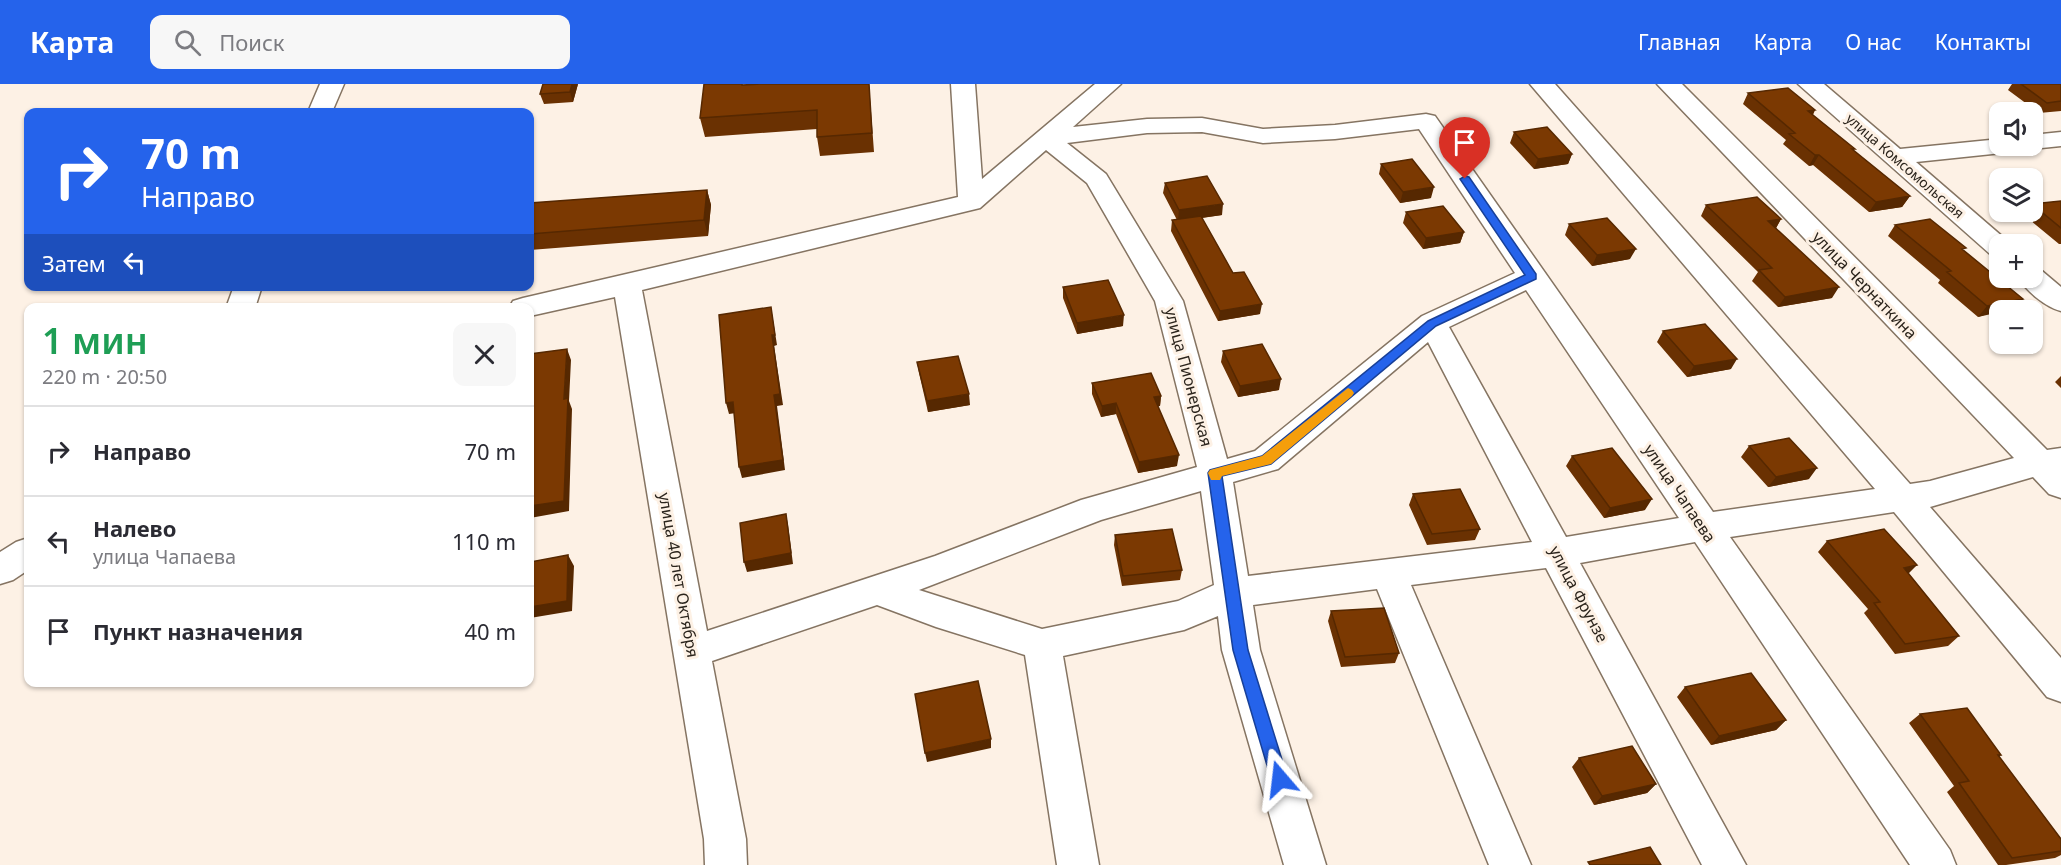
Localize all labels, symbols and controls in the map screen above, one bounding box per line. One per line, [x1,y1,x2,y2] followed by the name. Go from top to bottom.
[150,15,570,69] search box
[30,23,114,61] text: Карта
[171,26,204,59] icon: search
[219,27,285,57] text: Поиск
[1638,28,1721,56] text: Главная
[1754,28,1812,56] text: Карта
[1845,28,1902,56] text: О нас
[1935,28,2031,56] text: Контакты
[1989,102,2043,354] map controls
[1989,102,2043,156] button: sound
[1842,109,1968,222] street label: улица Комсомольская
[1439,117,1490,179] pin
[141,124,241,181] text: 70 m
[1448,126,1481,159] icon: arrive
[42,132,120,210] icon: right
[1989,168,2043,222] button: layers
[141,178,255,215] text: Направо
[1808,226,1922,344] street label: улица Чернаткина
[1989,234,2043,288] button: +
[118,246,151,279] icon: left
[42,248,106,278] text: Затем
[1989,300,2043,354] button: −
[1160,305,1218,449] street label: улица Пионерская
[42,316,148,365] text: 1 мин
[453,323,516,386] button: close
[42,363,167,390] text: 220 m · 20:50
[42,435,75,468] icon: right
[93,436,191,466] text: Направо
[465,436,516,466] text: 70 m
[1639,439,1721,547] street label: улица Чапаева
[654,491,704,659] street label: улица 40 лет Октября
[93,513,176,543] text: Налево
[42,525,75,558] icon: left
[452,526,516,556] text: 110 m
[1544,542,1614,646] street label: улица Фрунзе
[93,543,236,570] text: улица Чапаева
[42,615,75,648] icon: arrive
[93,616,303,646] text: Пункт назначения
[465,616,516,646] text: 40 m
[1248,747,1312,811] position arrow

